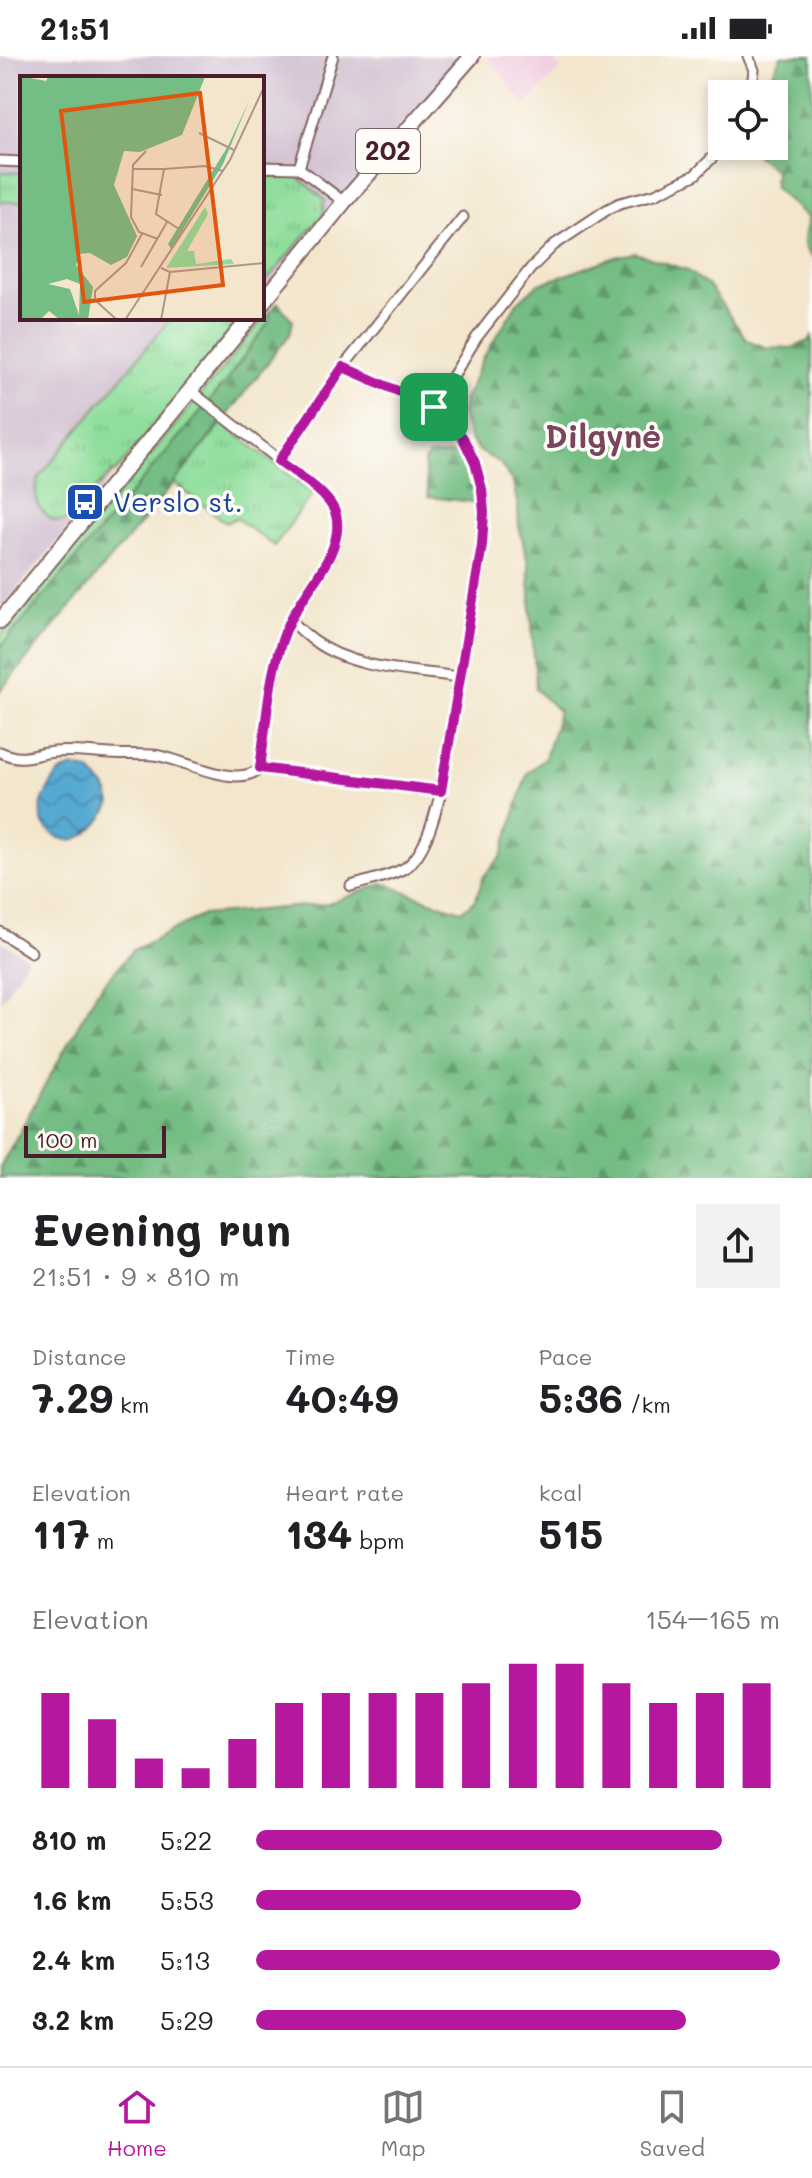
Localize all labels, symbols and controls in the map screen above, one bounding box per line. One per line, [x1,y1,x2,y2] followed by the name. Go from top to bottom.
[40,8,110,48] text: 21:51
[20,76,264,320] inset map
[708,80,788,160] map controls
[708,80,788,160] button: locate
[356,129,420,173] road number: 202
[400,373,468,441] pin
[412,385,456,429] icon: arrive
[545,414,661,457] district label: Dilgynė
[64,481,106,523] bus stop icon: Verslo st.
[113,483,243,519] place label: Verslo st.
[24,1122,166,1158] scale bar
[36,1125,98,1154] text: 100 m
[32,1200,291,1257] text: Evening run
[696,1204,780,1288] button: share
[32,1259,239,1293] text: 21:51 · 9 × 810 m
[32,1342,127,1371] text: Distance
[285,1342,335,1371] text: Time
[539,1342,592,1371] text: Pace
[32,1371,113,1423] text: 7.29
[285,1371,399,1423] text: 40:49
[539,1371,623,1423] text: 5:36
[113,1390,149,1419] text: km
[623,1390,671,1419] text: /km
[32,1478,131,1507] text: Elevation
[285,1478,404,1507] text: Heart rate
[539,1478,583,1507] text: kcal
[32,1507,90,1559] text: 117
[285,1507,352,1559] text: 134
[539,1507,603,1559] text: 515
[90,1526,114,1555] text: m
[352,1526,405,1555] text: bpm
[32,1602,149,1636] text: Elevation
[645,1602,780,1636] text: 154–165 m
[32,1823,106,1857] text: 810 m
[160,1823,212,1857] text: 5:22
[32,1883,111,1917] text: 1.6 km
[160,1883,214,1917] text: 5:53
[32,1943,115,1977] text: 2.4 km
[160,1943,210,1977] text: 5:13
[32,2003,114,2037] text: 3.2 km
[160,2003,213,2037] text: 5:29
[107,2085,167,2162] tab: Home
[381,2085,426,2162] tab: Map
[640,2085,705,2162] tab: Saved

